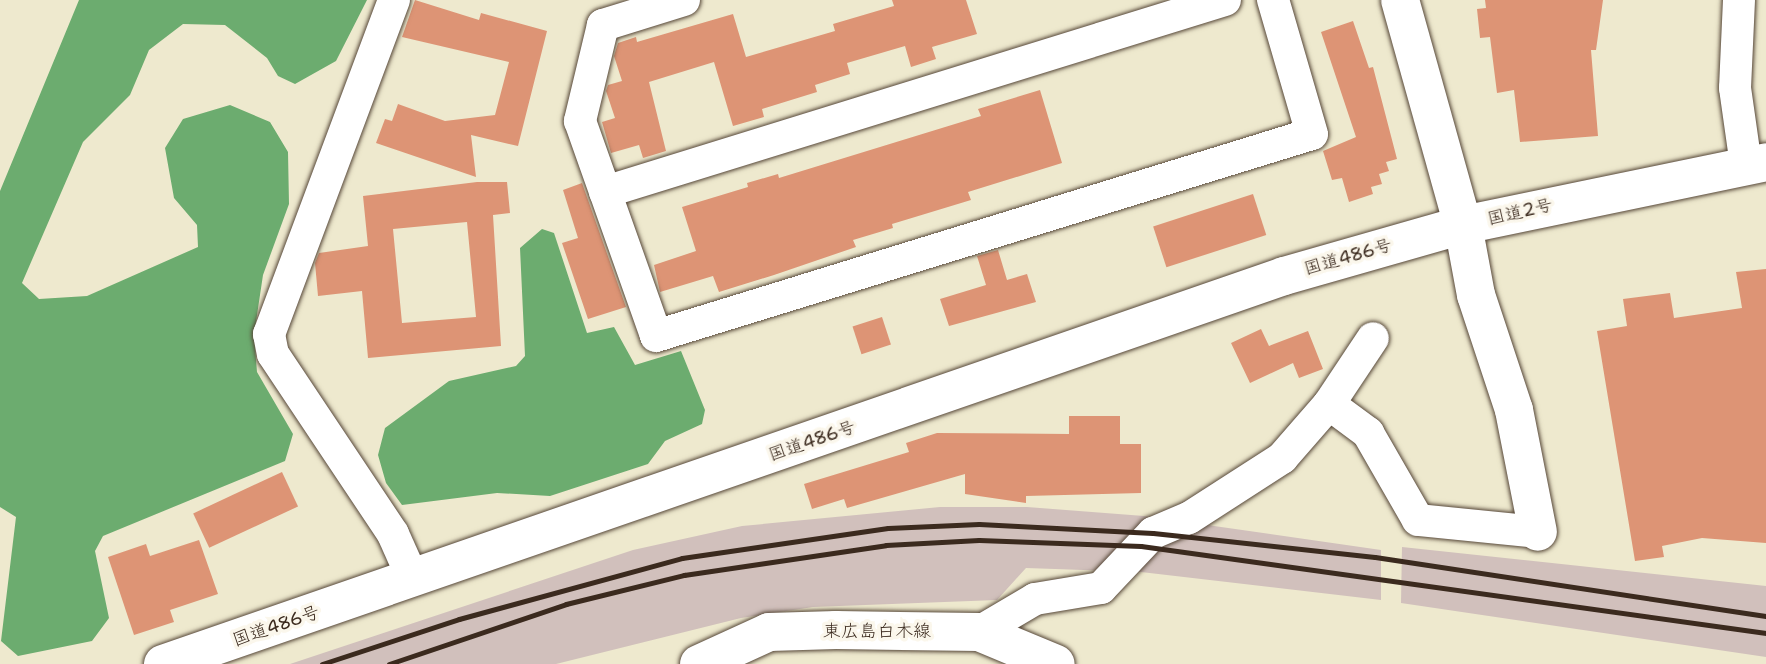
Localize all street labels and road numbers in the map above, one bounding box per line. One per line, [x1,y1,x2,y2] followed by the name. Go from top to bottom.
[1485,194,1555,230] street label: 国道2号
[1301,234,1395,280] street label: 国道486号
[766,416,858,466] street label: 国道486号
[230,601,322,651] street label: 国道486号
[823,620,931,642] street label: 東広島白木線

